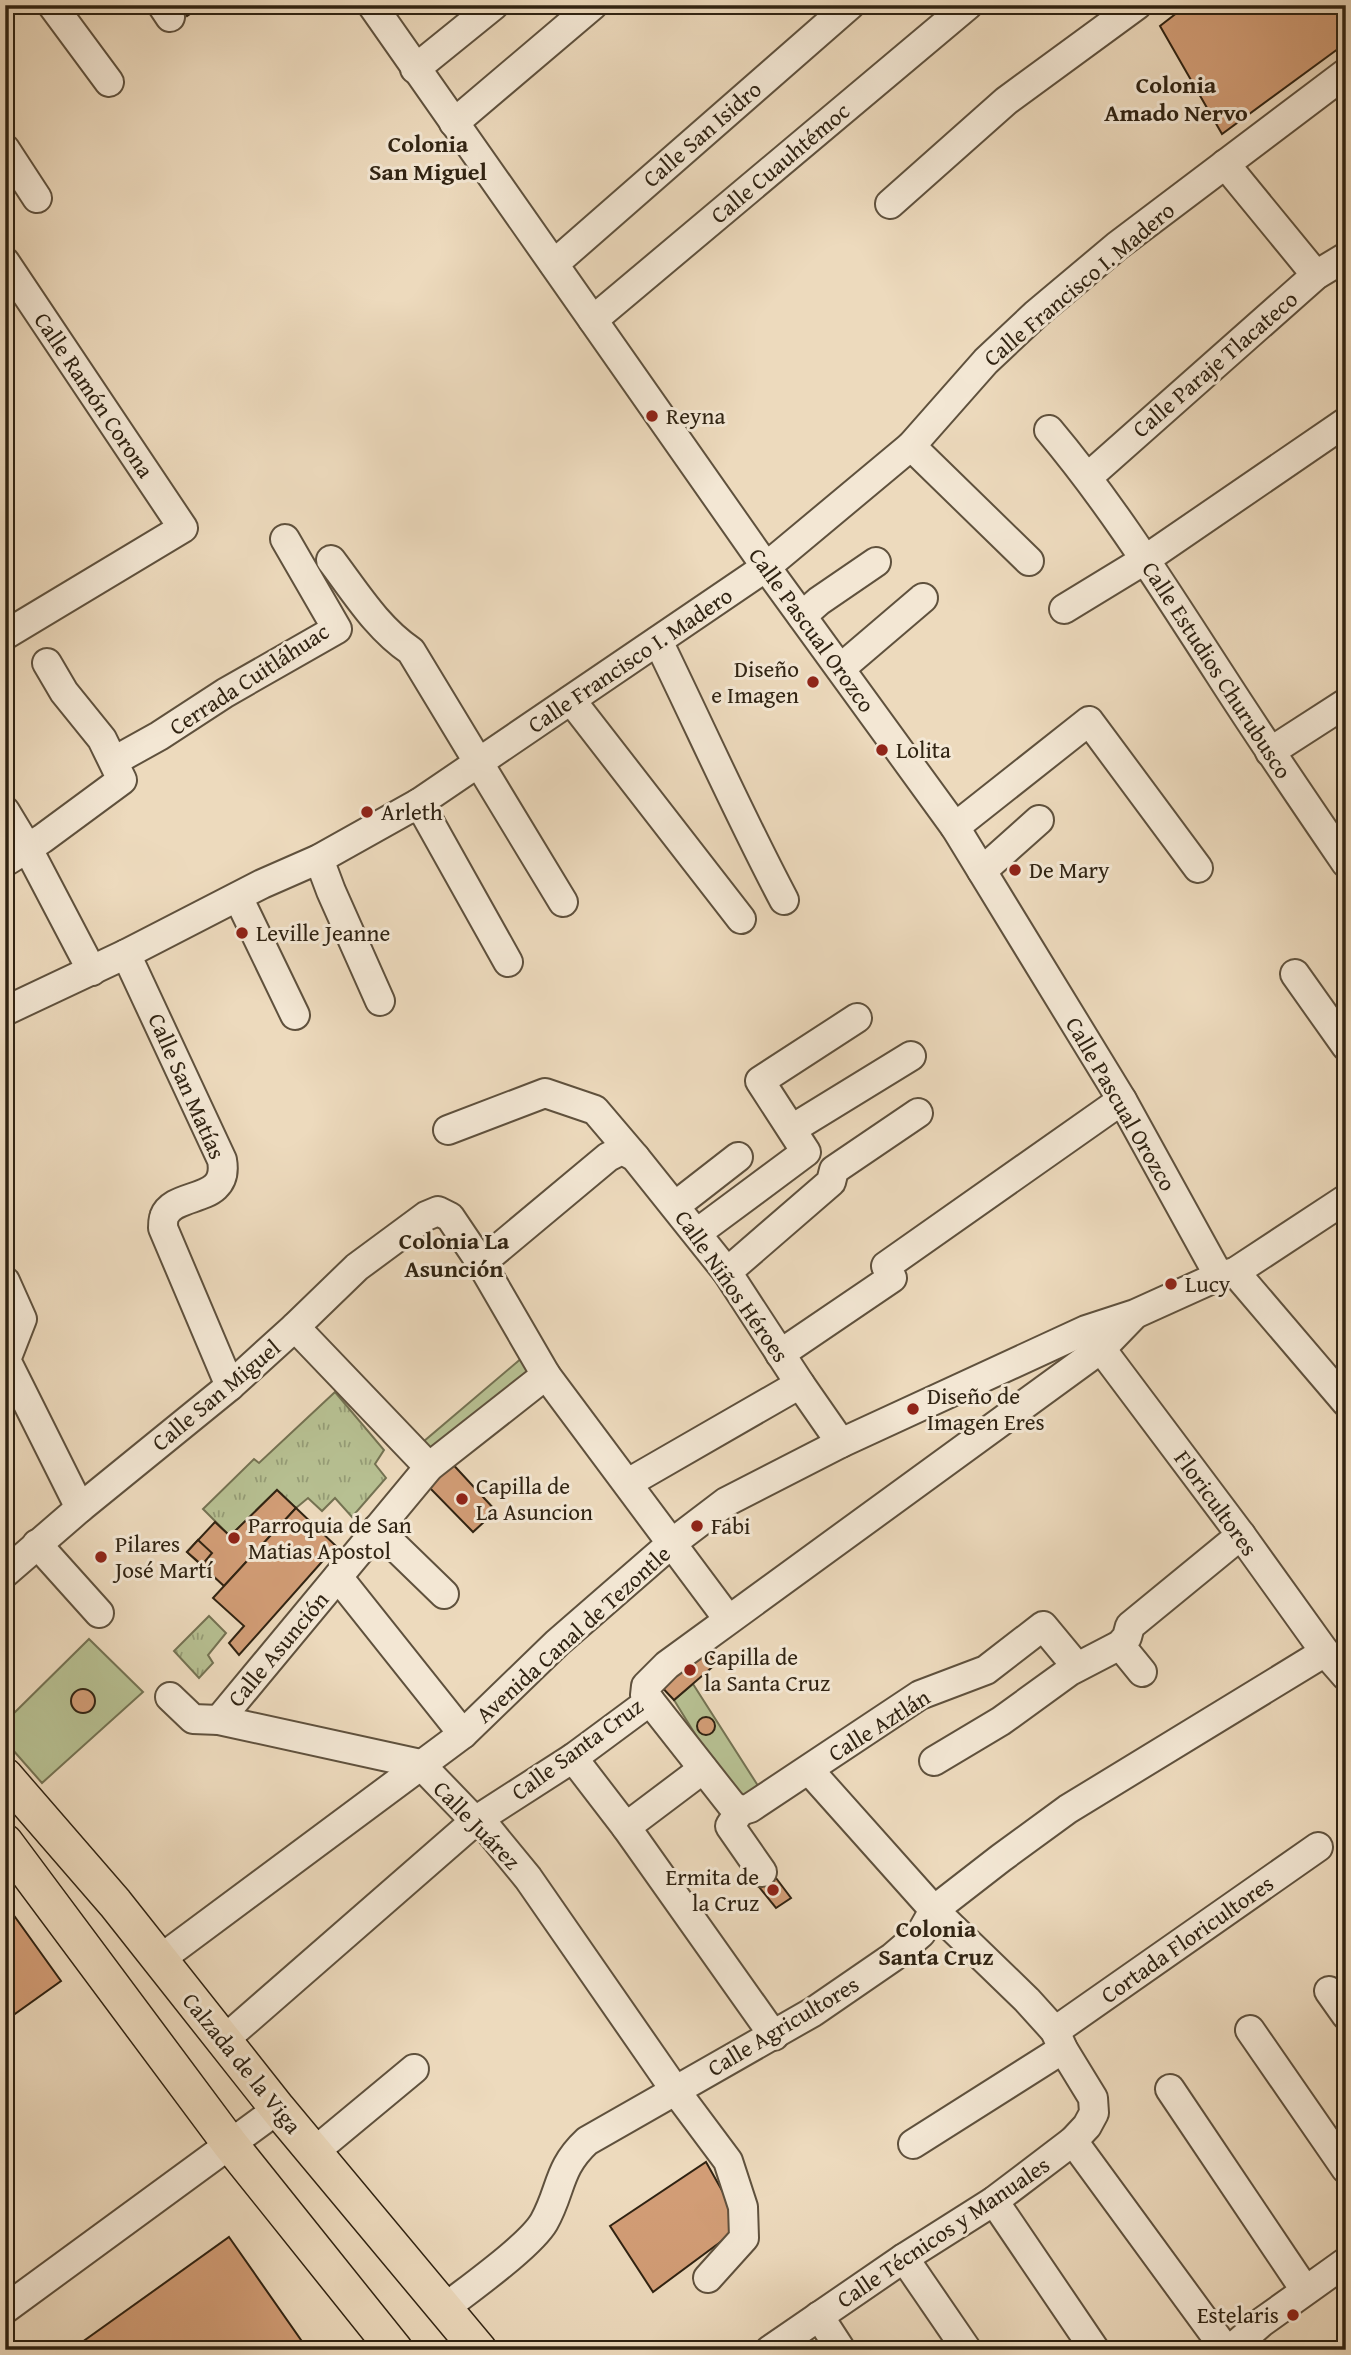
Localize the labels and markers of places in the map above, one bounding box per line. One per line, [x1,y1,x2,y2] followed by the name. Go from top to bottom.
[666,399,725,432] place label: Reyna
[644,408,660,424] marker: Reyna
[711,652,799,711] place label: Diseño e Imagen
[805,674,821,690] marker: Diseño e Imagen
[896,733,951,766] place label: Lolita
[874,742,890,758] marker: Lolita
[381,795,443,828] place label: Arleth
[359,804,375,820] marker: Arleth
[1029,853,1110,886] place label: De Mary
[1007,862,1023,878] marker: De Mary
[256,916,390,949] place label: Leville Jeanne
[234,925,250,941] marker: Leville Jeanne
[1185,1267,1231,1300] place label: Lucy
[1163,1276,1179,1292] marker: Lucy
[927,1379,1045,1438] place label: Diseño de Imagen Eres
[905,1401,921,1417] marker: Diseño de Imagen Eres
[476,1469,593,1528] place label: Capilla de La Asuncion
[454,1491,470,1507] marker: Capilla de La Asuncion
[248,1508,412,1567] place label: Parroquia de San Matias Apostol
[711,1509,751,1542] place label: Fabi
[689,1518,705,1534] marker: Fabi
[112,1527,213,1586] place label: Pilares José Martí
[226,1530,242,1546] marker: Parroquia de San Matias Apostol
[93,1549,109,1565] marker: Pilares José Martí
[704,1640,830,1699] place label: Capilla de la Santa Cruz
[682,1662,698,1678] marker: Capilla de la Santa Cruz
[666,1860,759,1919] place label: Ermita de la Cruz
[765,1882,781,1898] marker: Ermita de la Cruz
[1197,2298,1279,2331] place label: Estelaris
[1285,2307,1301,2323] marker: Estelaris

